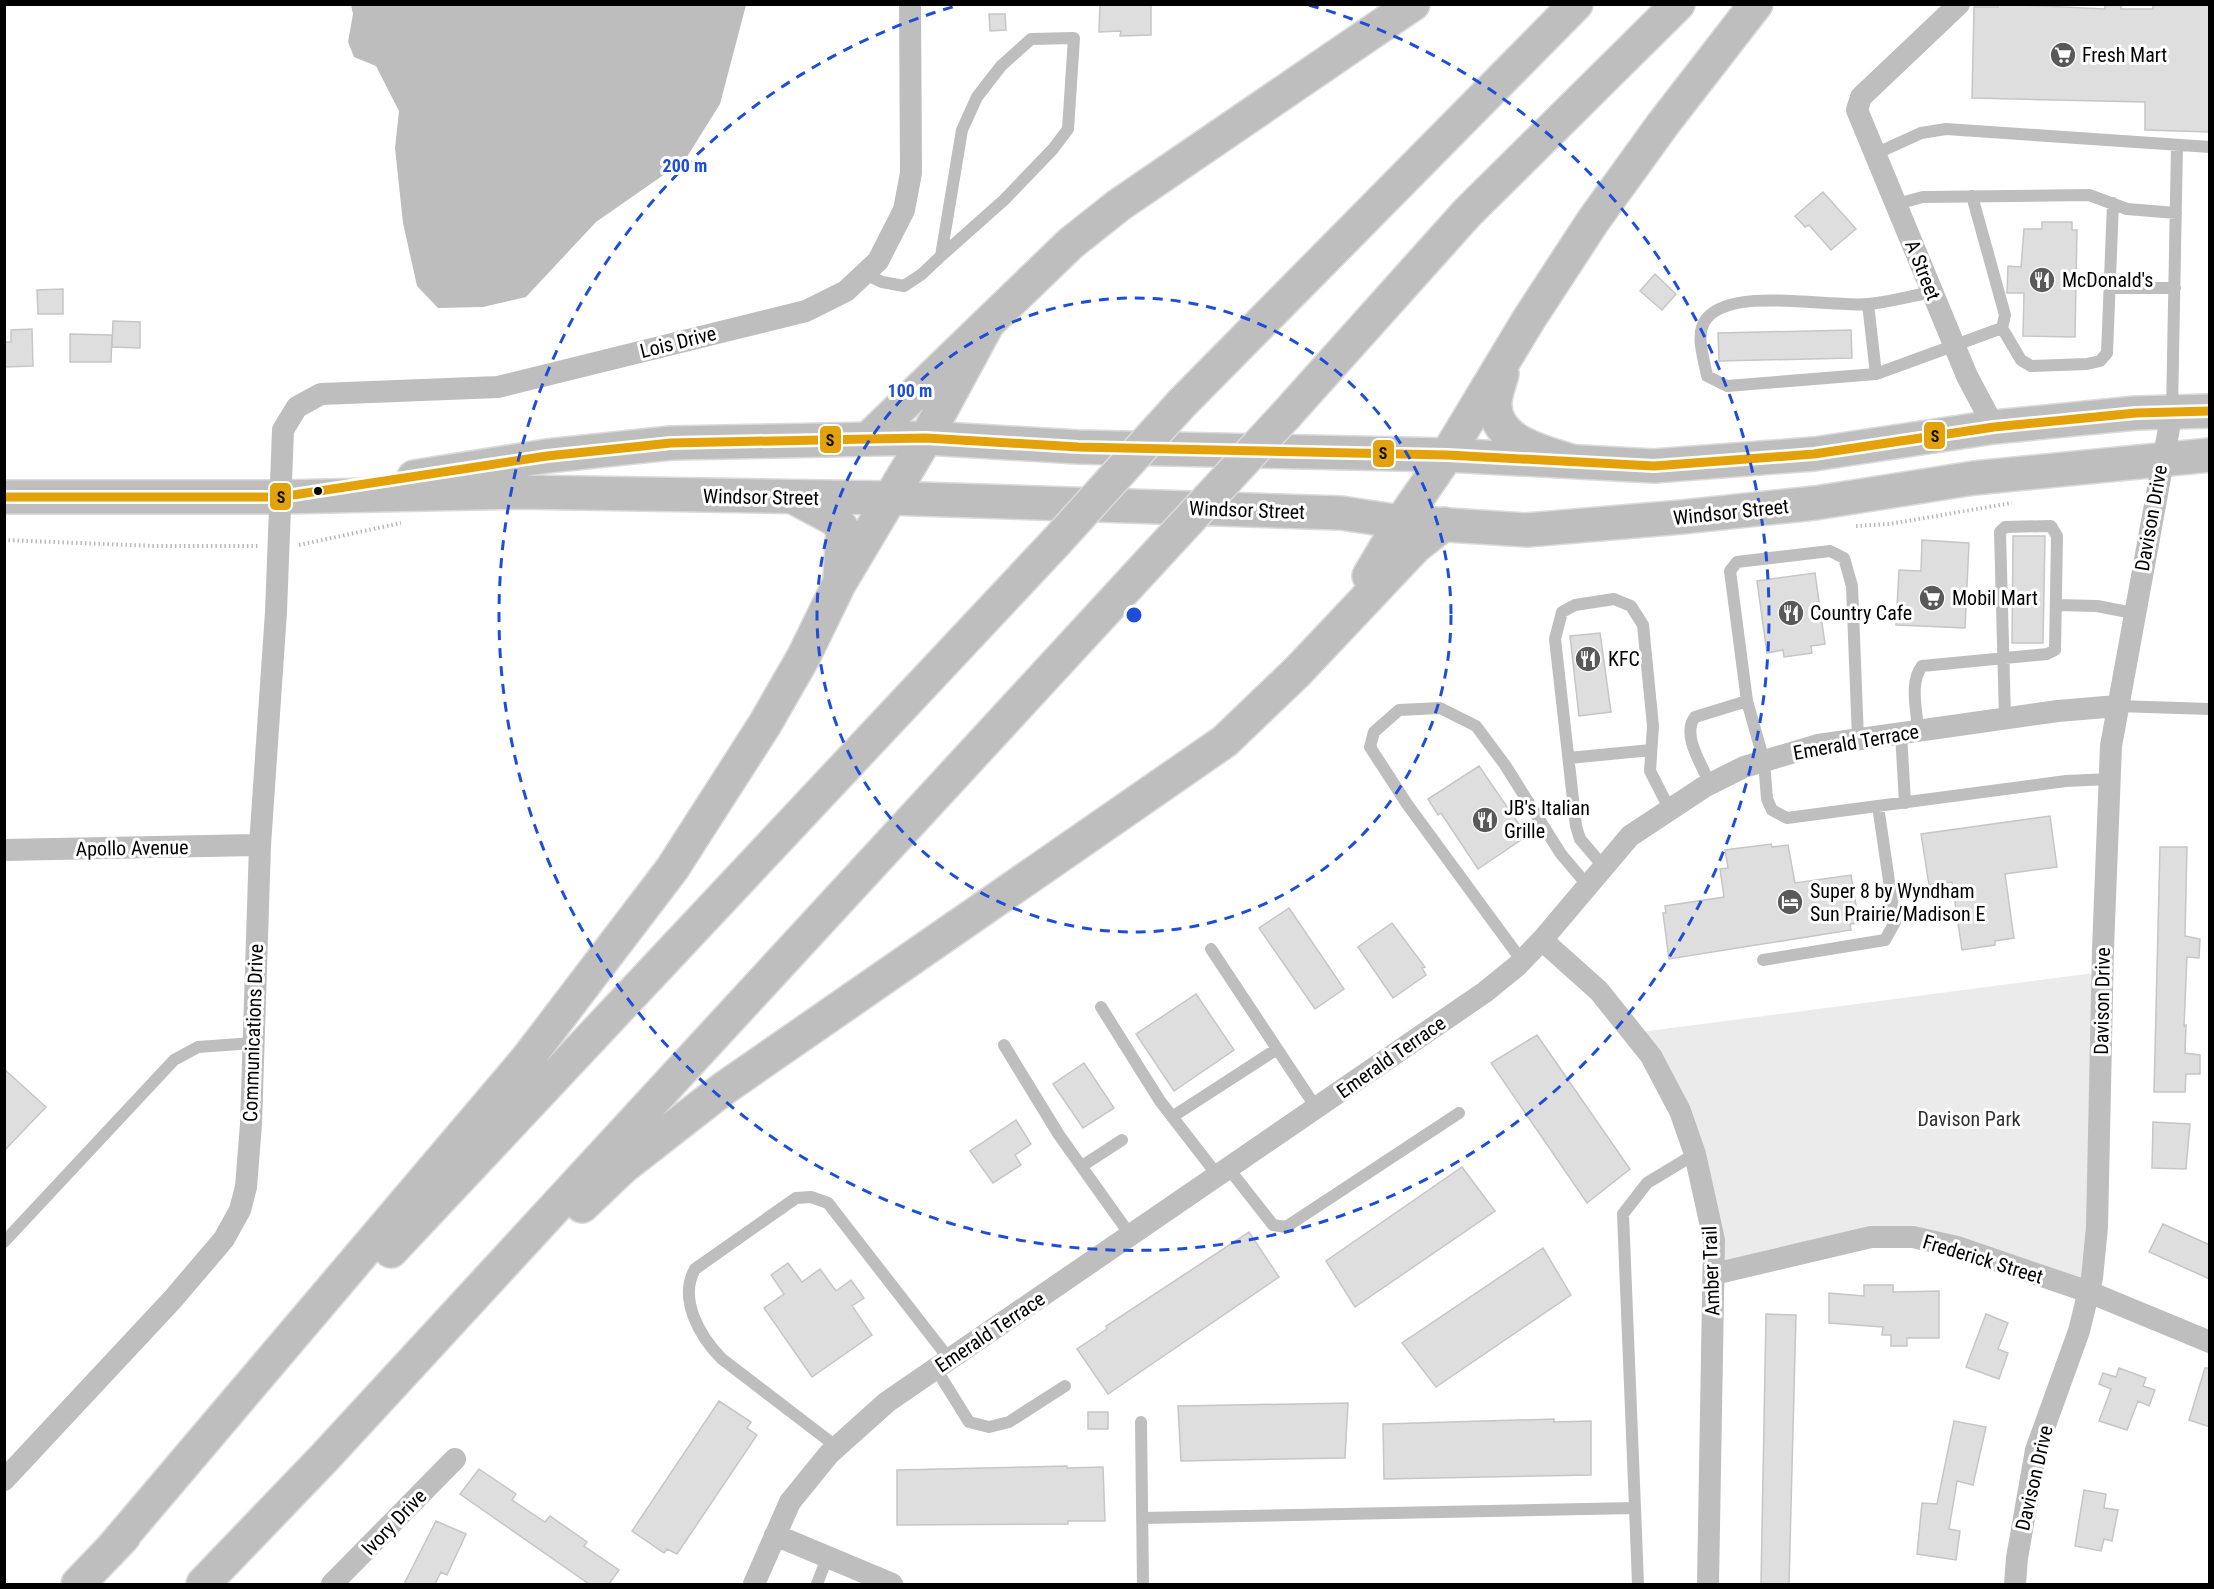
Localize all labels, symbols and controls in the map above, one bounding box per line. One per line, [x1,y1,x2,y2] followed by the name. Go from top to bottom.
[2048,40,2078,70] supermarket icon: Fresh Mart
[2082,43,2167,67] place label: Fresh Mart
[663,155,707,176] text: 200 m
[1900,236,1946,304] street label: A Street
[2027,265,2057,295] restaurant icon: McDonald's
[2062,268,2153,292] place label: McDonald's
[637,321,719,363] street label: Lois Drive
[888,380,932,401] text: 100 m
[1923,421,1946,450] line badge: S
[819,425,842,454] line badge: S
[1931,427,1940,446] text: S
[826,431,835,450] text: S
[1372,439,1395,468] line badge: S
[1379,444,1388,463] text: S
[2130,463,2172,573] street label: Davison Drive
[269,482,292,511] line badge: S
[703,484,819,510] street label: Windsor Street
[312,485,324,497] unlabelled marker
[277,488,286,507] text: S
[1672,494,1790,530] street label: Windsor Street
[1189,496,1306,524] street label: Windsor Street
[1917,583,1947,613] supermarket icon: Mobil Mart
[1952,586,2038,610] place label: Mobil Mart
[1776,598,1806,628] restaurant icon: Country Cafe
[1810,601,1912,625] place label: Country Cafe
[1124,605,1144,625] centre of rings
[1573,644,1603,674] restaurant icon: KFC
[1608,647,1640,671] place label: KFC
[1791,719,1921,765] street label: Emerald Terrace
[1504,796,1590,843] place label: JB's Italian Grille
[1470,805,1500,835] restaurant icon: JB's Italian Grille
[75,835,189,861] street label: Apollo Avenue
[1810,879,1985,926] place label: Super 8 by Wyndham Sun Prairie/Madison E
[1775,887,1805,917] hotel icon: Super 8 by Wyndham Sun Prairie/Madison E
[238,944,268,1122] street label: Communications Drive
[2089,947,2115,1055] street label: Davison Drive
[1332,1011,1450,1103] street label: Emerald Terrace
[1917,1107,2021,1131] park label: Davison Park
[1697,1225,1725,1317] street label: Amber Trail
[1920,1229,2046,1289] street label: Frederick Street
[931,1286,1049,1378] street label: Emerald Terrace
[2010,1423,2058,1533] street label: Davison Drive
[357,1484,431,1560] street label: Ivory Drive

